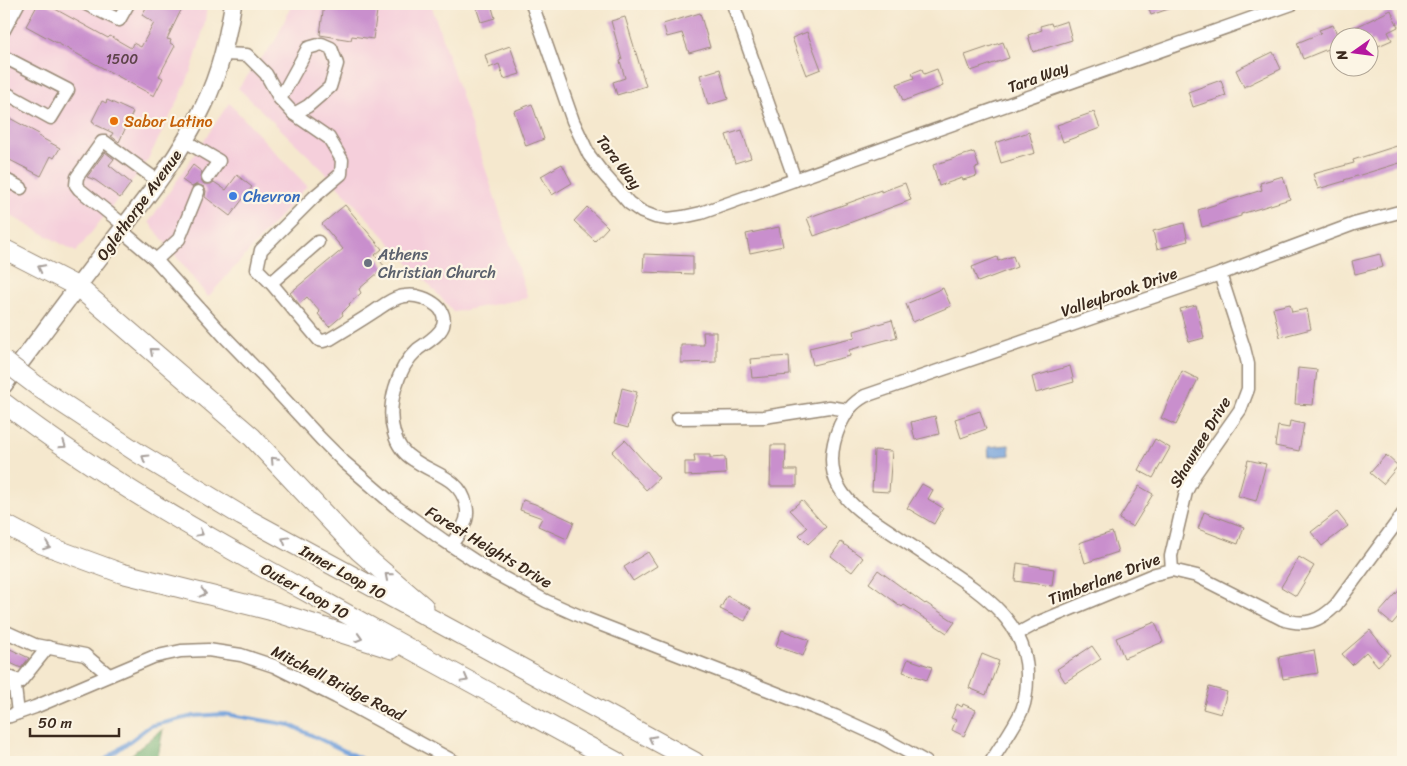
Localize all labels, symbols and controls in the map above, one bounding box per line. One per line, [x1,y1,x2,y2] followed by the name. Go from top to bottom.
[1330,28,1380,78] north arrow
[106,47,138,72] house number: 1500
[1328,47,1355,64] text: N
[1003,52,1073,101] street label: Tara Way
[124,107,213,136] place label: Sabor Latino
[108,115,120,127] marker: Sabor Latino
[588,128,650,196] street label: Tara Way
[88,143,190,267] street label: Oglethorpe Avenue
[243,182,301,211] place label: Chevron
[227,190,239,202] marker: Chevron
[377,240,496,287] place label: Athens Christian Church
[362,257,374,269] marker: Athens Christian Church
[1057,258,1182,326] street label: Valleybrook Drive
[37,264,46,274] one-way arrow
[150,348,159,357] one-way arrow
[1161,391,1239,493] street label: Shawnee Drive
[57,439,67,448] one-way arrow
[142,455,151,464] one-way arrow
[271,457,280,466] one-way arrow
[420,498,558,596] street label: Forest Heights Drive
[195,526,204,536] one-way arrow
[282,536,291,546] one-way arrow
[293,536,392,608] street label: Inner Loop 10
[43,540,51,550] one-way arrow
[1044,544,1165,614] street label: Timberlane Drive
[255,555,355,627] street label: Outer Loop 10
[384,572,393,581] one-way arrow
[198,588,206,598] one-way arrow
[354,633,362,643] one-way arrow
[266,637,411,730] street label: Mitchell Bridge Road
[459,673,468,683] one-way arrow
[30,706,119,738] scale bar
[38,710,73,736] text: 50 m
[649,735,658,745] one-way arrow

